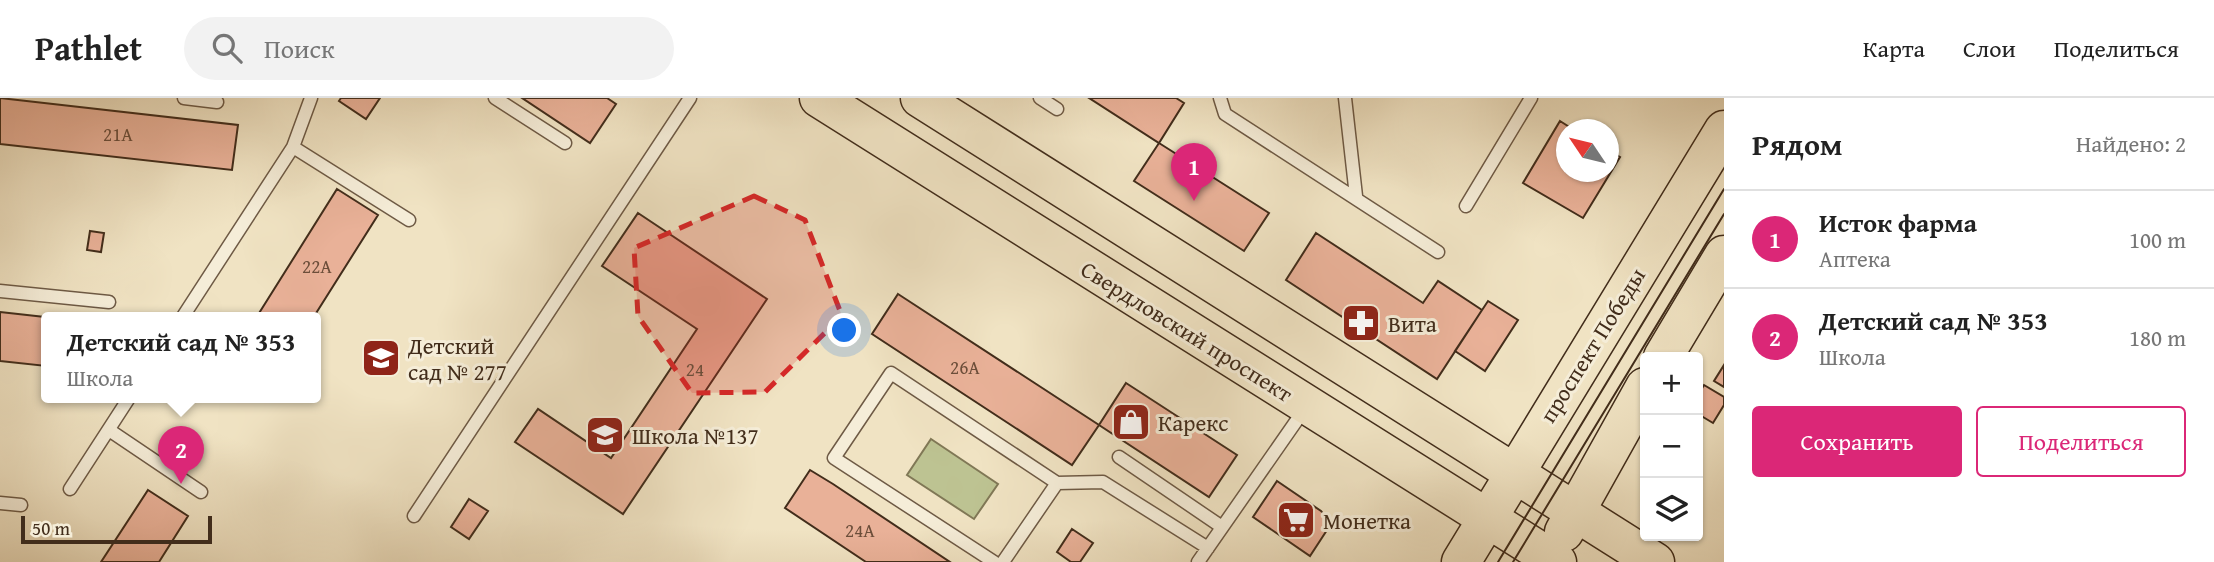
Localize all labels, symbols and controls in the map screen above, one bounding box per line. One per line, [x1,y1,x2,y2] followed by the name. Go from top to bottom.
[184,17,674,80] search box
[35,24,142,72] text: Pathlet
[208,29,246,67] icon: search
[264,29,335,68] text: Поиск
[1863,31,1925,66] text: Карта
[1963,31,2016,66] text: Слои
[2054,31,2179,66] text: Поделиться
[1556,119,1619,182] north arrow
[103,120,133,148] house number: 21А
[1752,122,1843,166] text: Рядом
[2076,127,2186,160] text: Найдено: 2
[1171,143,1217,201] pin: 1
[1819,203,1977,242] text: Исток фарма
[1769,223,1781,256] text: 1
[2129,223,2186,256] text: 100 m
[1819,242,1891,275] text: Аптека
[302,252,332,280] house number: 22А
[1075,252,1299,410] street label: Свердловский проспект
[1531,261,1653,429] street label: проспект Победы
[1819,301,2048,340] text: Детский сад № 353
[1340,302,1382,344] pharmacy icon: Вита
[1388,307,1437,340] place label: Вита
[41,312,321,403] popup
[827,313,861,347] your location
[1769,321,1781,354] text: 2
[2129,321,2186,354] text: 180 m
[67,322,295,361] text: Детский сад № 353
[407,329,507,388] place label: Детский сад № 277
[360,337,402,379] school or university icon: Детский сад № 277
[1819,340,1886,373] text: Школа
[1640,352,1703,541] map controls
[1640,352,1703,415] button: +
[950,353,980,381] house number: 26А
[686,355,704,383] house number: 24
[67,361,133,394] text: Школа
[1110,401,1152,443] shop icon: Карекс
[1158,406,1229,439] place label: Карекс
[1752,406,1962,477] button: Сохранить
[1976,406,2186,477] button: Поделиться
[584,414,626,456] school or university icon: Школа №137
[1640,415,1703,478] button: −
[632,419,759,452] place label: Школа №137
[158,426,204,484] pin: 2
[1640,478,1703,541] button: layers
[1275,499,1317,541] supermarket icon: Монетка
[1323,504,1411,537] place label: Монетка
[21,513,212,545] scale bar
[32,514,70,542] text: 50 m
[845,516,875,544] house number: 24А

